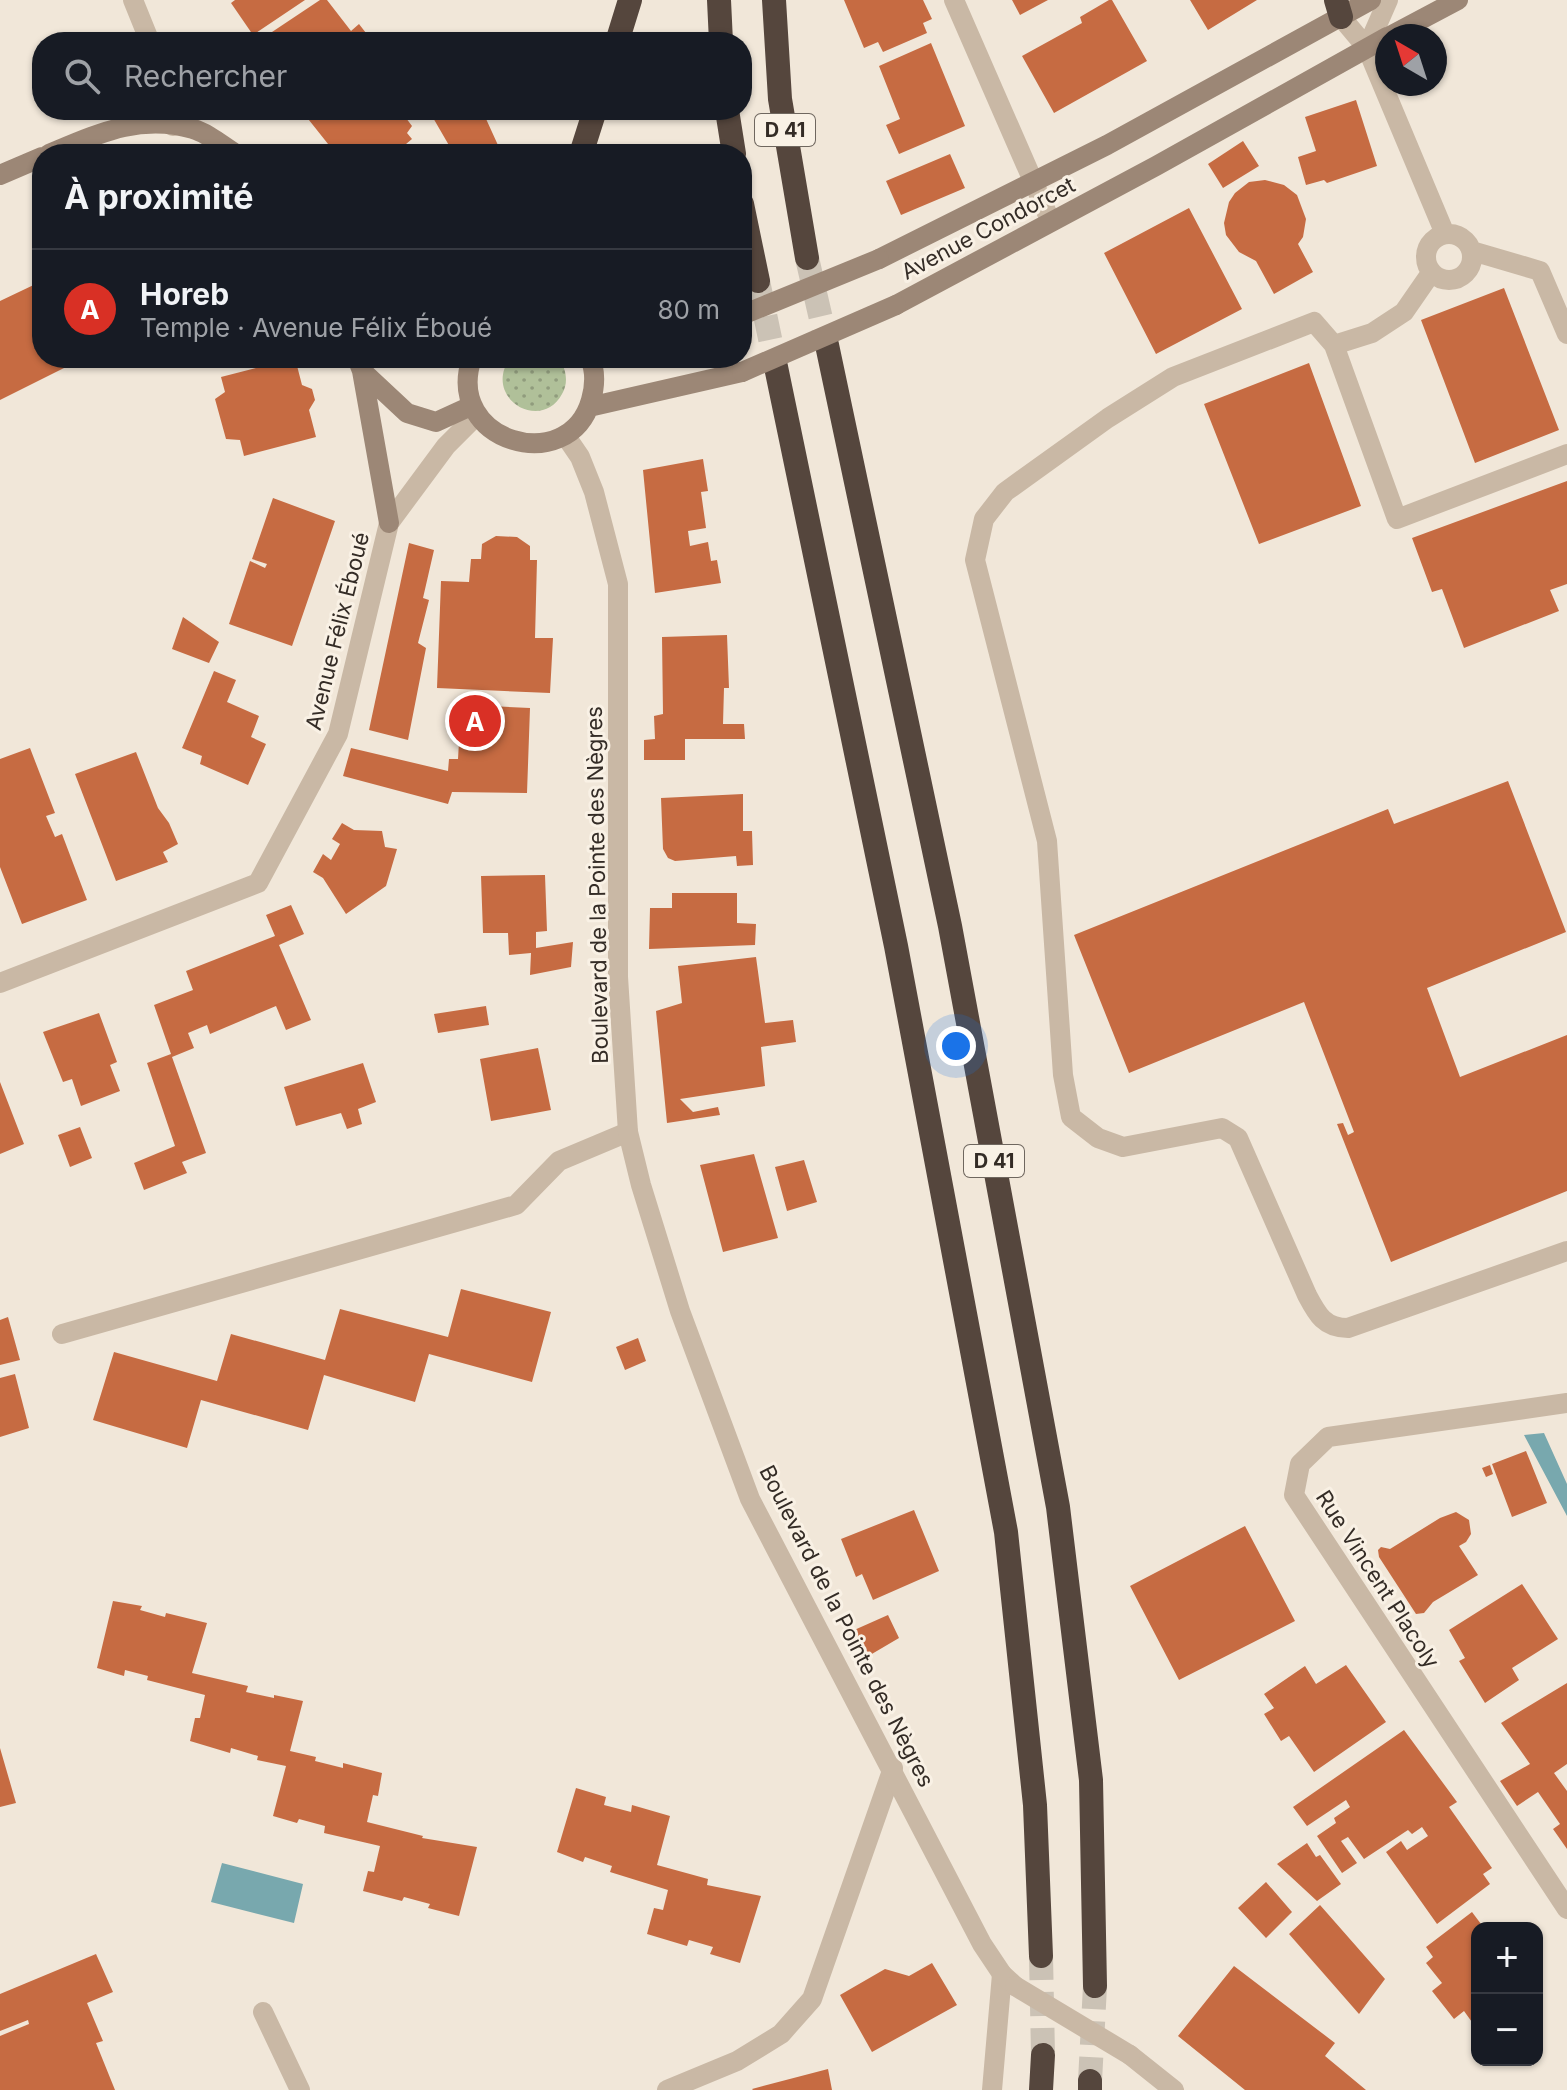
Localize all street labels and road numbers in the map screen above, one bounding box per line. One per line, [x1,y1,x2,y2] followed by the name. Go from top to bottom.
[755,114,815,146] road number: D 41
[897,171,1079,285] street label: Avenue Condorcet
[300,529,374,733] street label: Avenue Félix Éboué
[581,706,613,1064] street label: Boulevard de la Pointe des Nègres
[964,1145,1024,1177] road number: D 41
[754,1461,940,1791] street label: Boulevard de la Pointe des Nègres
[1311,1485,1445,1673] street label: Rue Vincent Placoly

